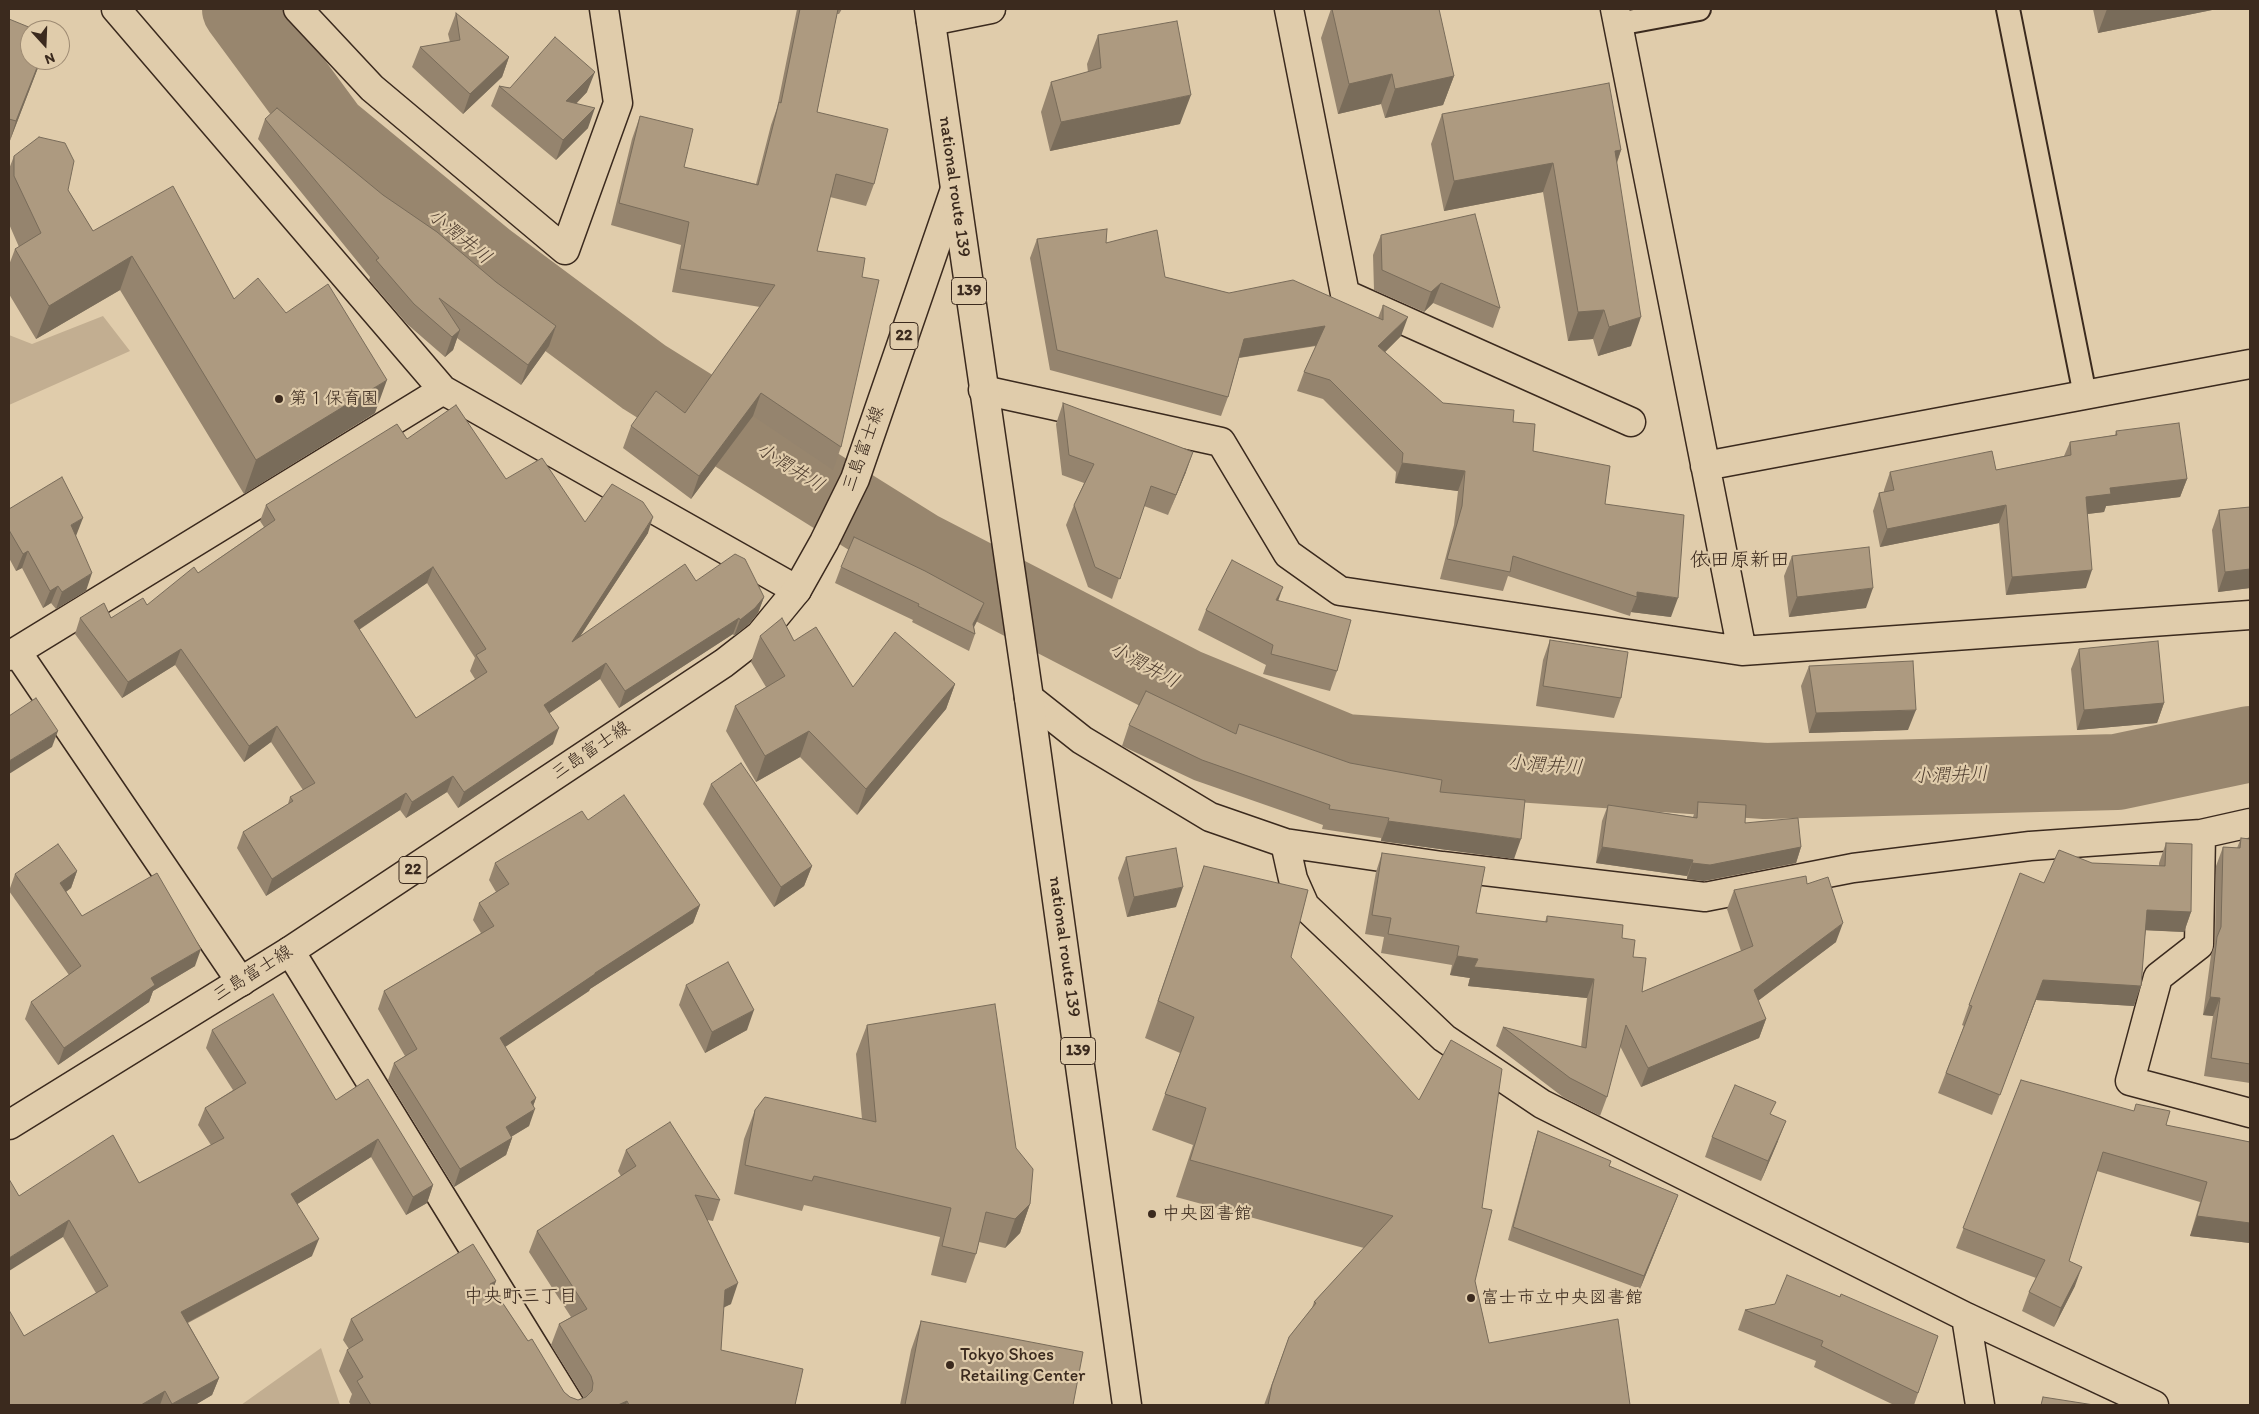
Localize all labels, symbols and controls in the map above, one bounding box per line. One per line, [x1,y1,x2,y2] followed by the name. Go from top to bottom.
[20,20,70,70] north arrow
[43,49,57,68] text: N
[933,115,975,259] street label: national route 139
[422,204,496,270] water label: 小潤井川
[952,278,986,304] road number: 139
[890,322,918,350] road number: 22
[289,388,379,410] place label: 第１保育園
[273,393,285,405] marker: 第１保育園
[838,403,890,495] street label: 三島富士線
[752,438,828,498] water label: 小潤井川
[1690,549,1790,573] district label: 依田原新田
[1105,638,1183,694] water label: 小潤井川
[548,717,634,785] street label: 三島富士線
[1506,752,1584,780] water label: 小潤井川
[1912,763,1988,789] water label: 小潤井川
[399,856,427,884] road number: 22
[1043,875,1085,1019] street label: national route 139
[209,941,297,1007] street label: 三島富士線
[1060,1038,1096,1064] road number: 139
[1162,1203,1252,1225] place label: 中央図書館
[1146,1208,1158,1220] marker: 中央図書館
[464,1286,578,1308] district label: 中央町三丁目
[1481,1287,1643,1309] place label: 富士市立中央図書館
[1465,1292,1477,1304] marker: 富士市立中央図書館
[960,1344,1085,1386] place label: Tokyo Shoes Retailing Center
[944,1359,956,1371] marker: Tokyo Shoes Retailing Center

